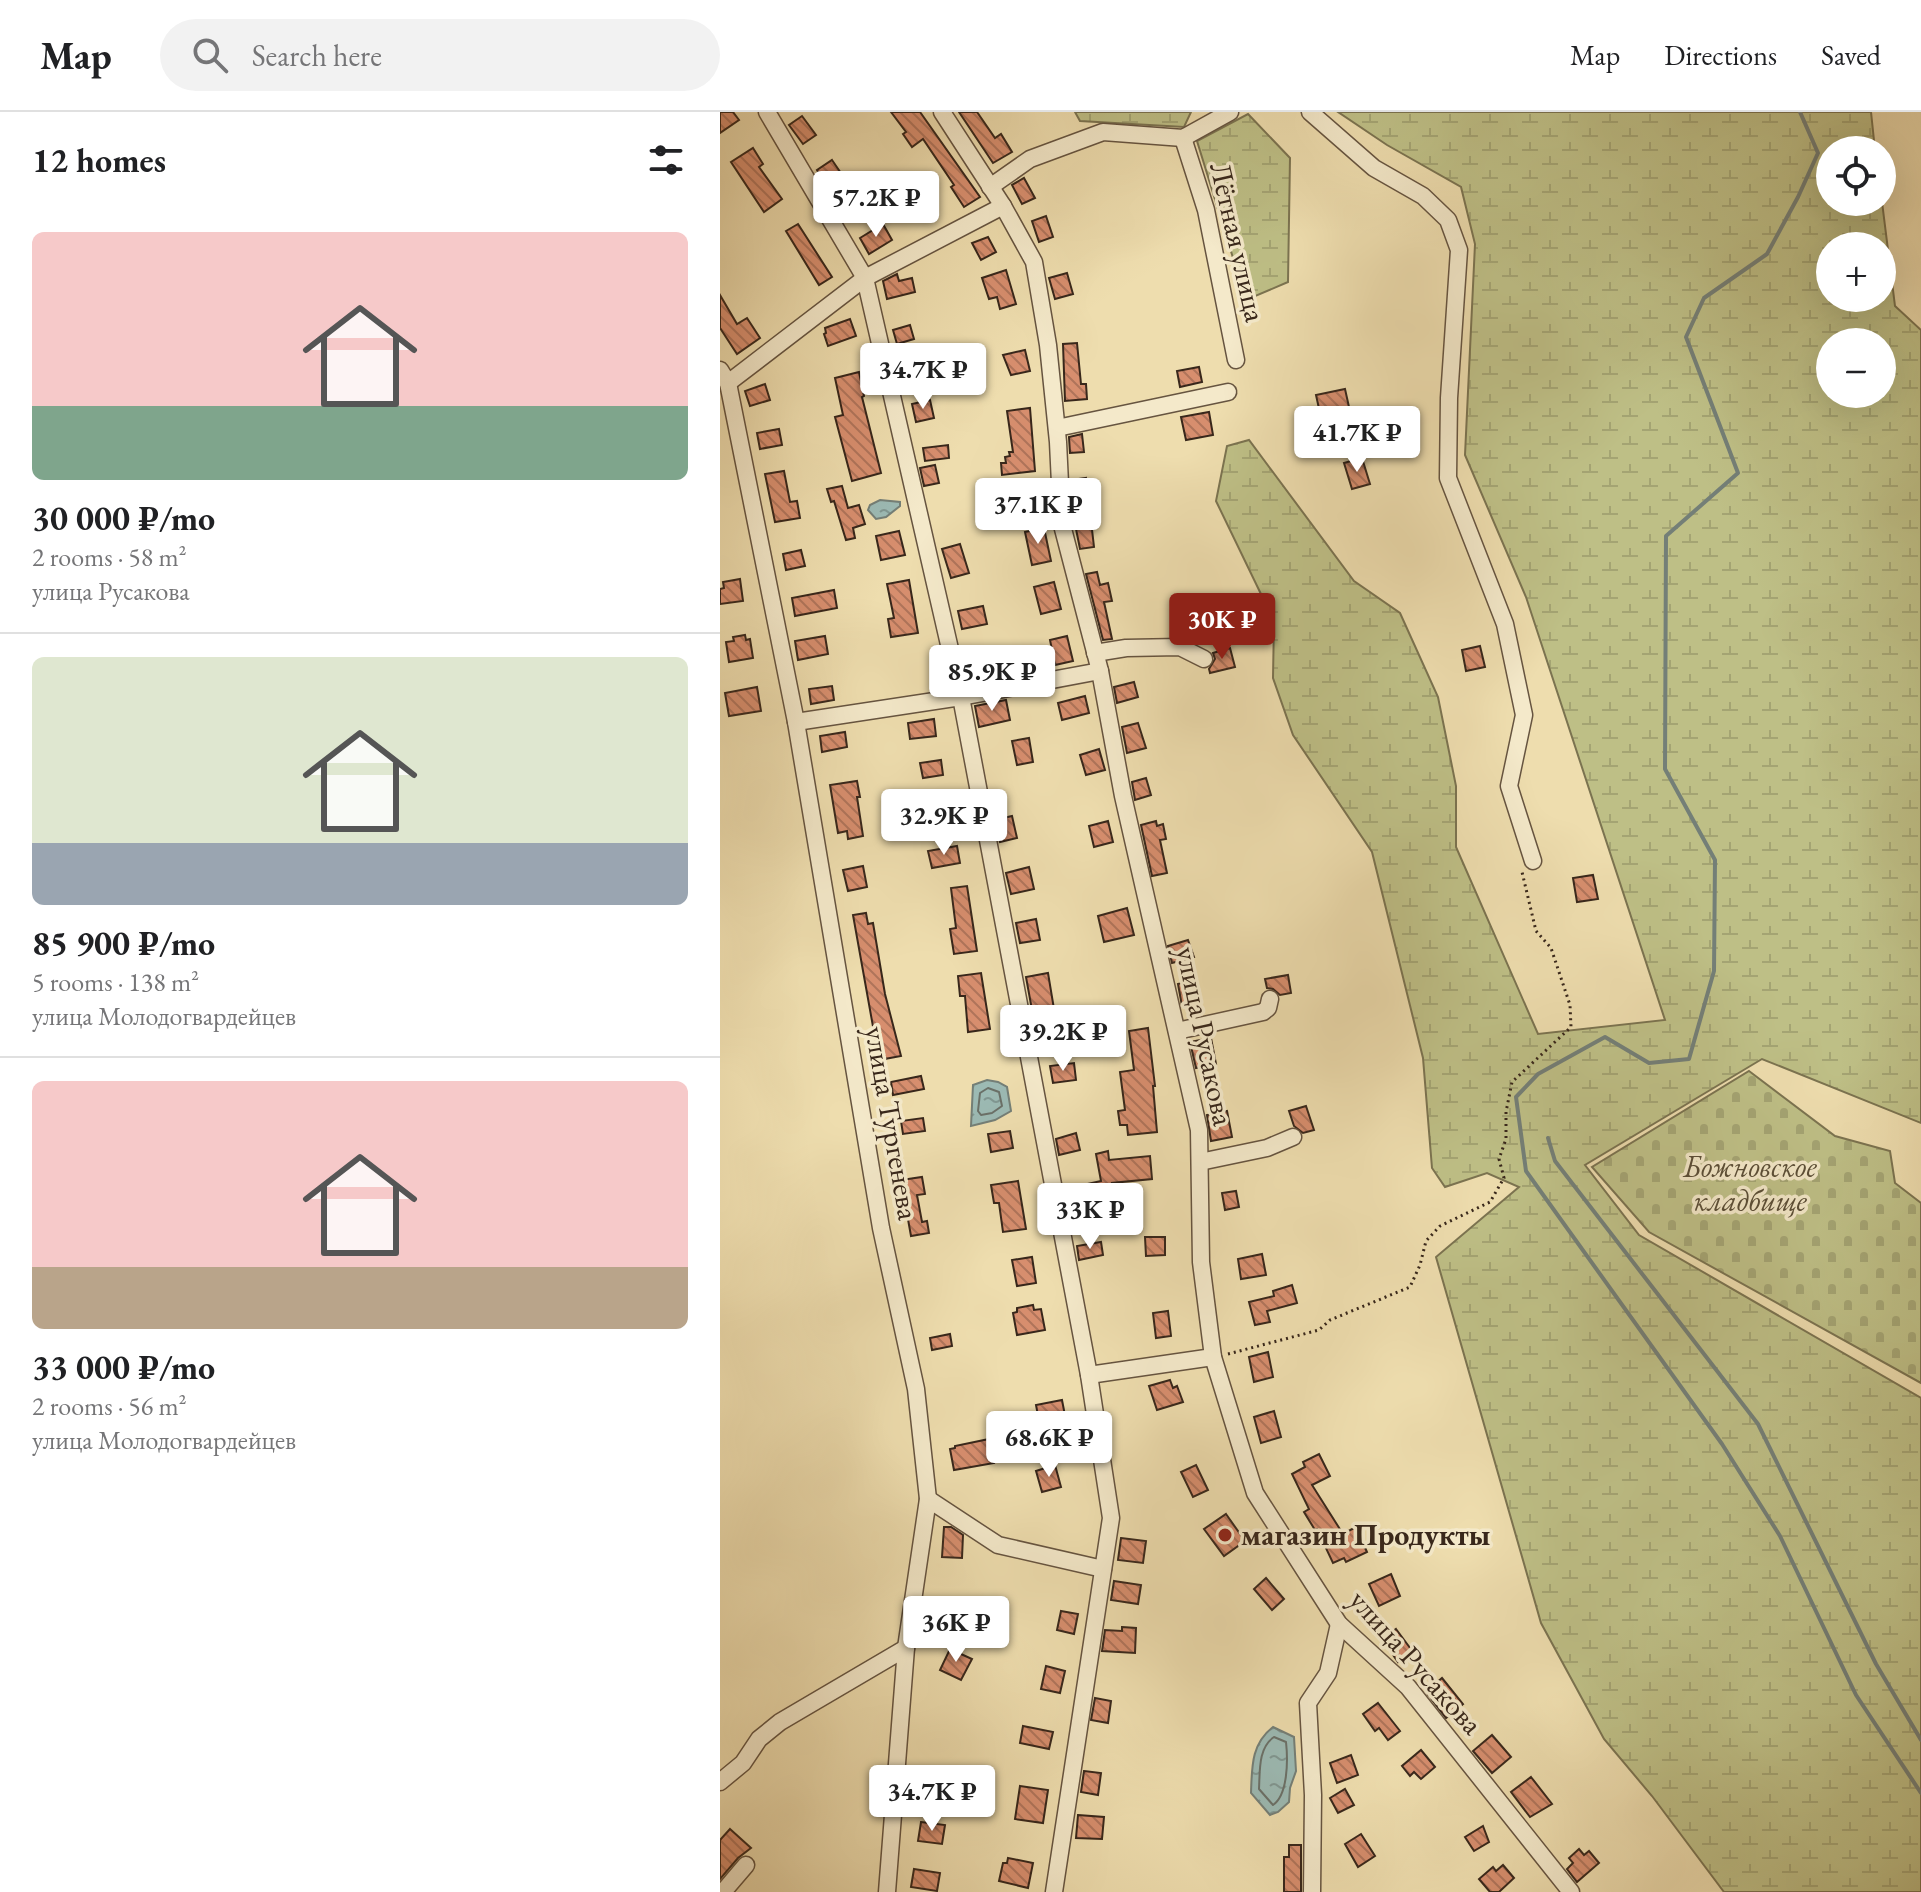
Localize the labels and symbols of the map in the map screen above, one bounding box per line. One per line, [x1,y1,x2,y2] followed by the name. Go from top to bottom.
[1201,158,1276,325] street label: Лётная улица
[802,171,950,239] pin: 57.2K ₽
[849,343,997,411] pin: 34.7K ₽
[1283,406,1431,474] pin: 41.7K ₽
[964,478,1112,546] pin: 37.1K ₽
[1166,593,1278,661] pin: 30K ₽
[918,645,1066,713] pin: 85.9K ₽
[870,789,1018,857] pin: 32.9K ₽
[1167,943,1243,1129] street label: улица Русакова
[989,1005,1137,1073] pin: 39.2K ₽
[856,1023,929,1223] street label: улица Тургенева
[1682,1147,1817,1220] park label: Божновское кладбище
[1034,1183,1146,1251] pin: 33K ₽
[975,1411,1123,1479] pin: 68.6K ₽
[1241,1515,1490,1554] place label: магазин Продукты
[1216,1526,1234,1544] marker: магазин Продукты
[1341,1581,1492,1742] street label: улица Русакова
[900,1596,1012,1664] pin: 36K ₽
[858,1765,1006,1833] pin: 34.7K ₽

